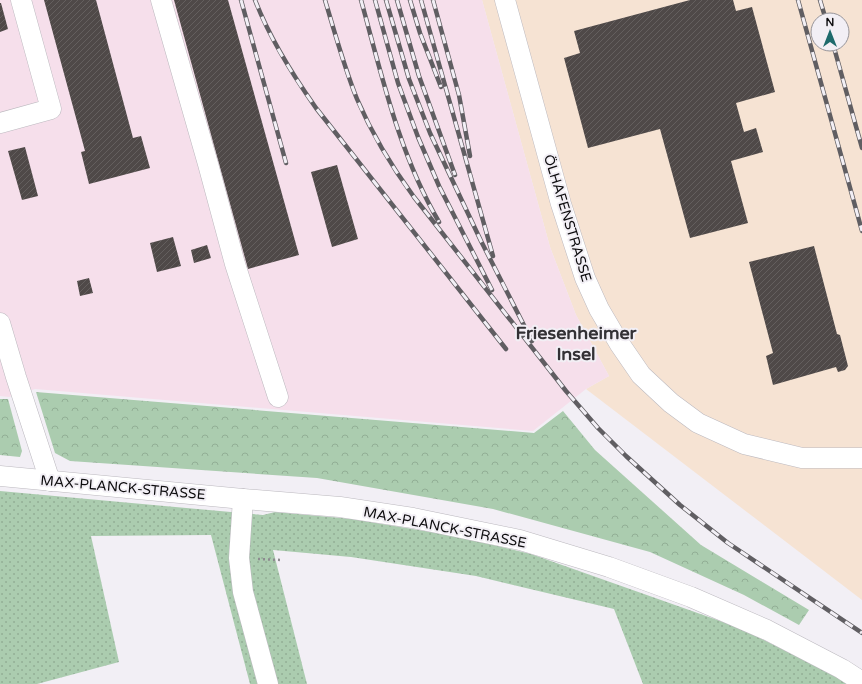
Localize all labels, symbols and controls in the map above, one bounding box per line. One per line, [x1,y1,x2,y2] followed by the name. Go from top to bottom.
[810,12,850,52] north arrow
[826,16,834,29] text: N
[540,152,595,284] street label: ÖLHAFENSTRASSE
[515,322,638,365] district label: Friesenheimer Insel
[40,472,206,503] street label: MAX-PLANCK-STRASSE
[362,503,528,552] street label: MAX-PLANCK-STRASSE

